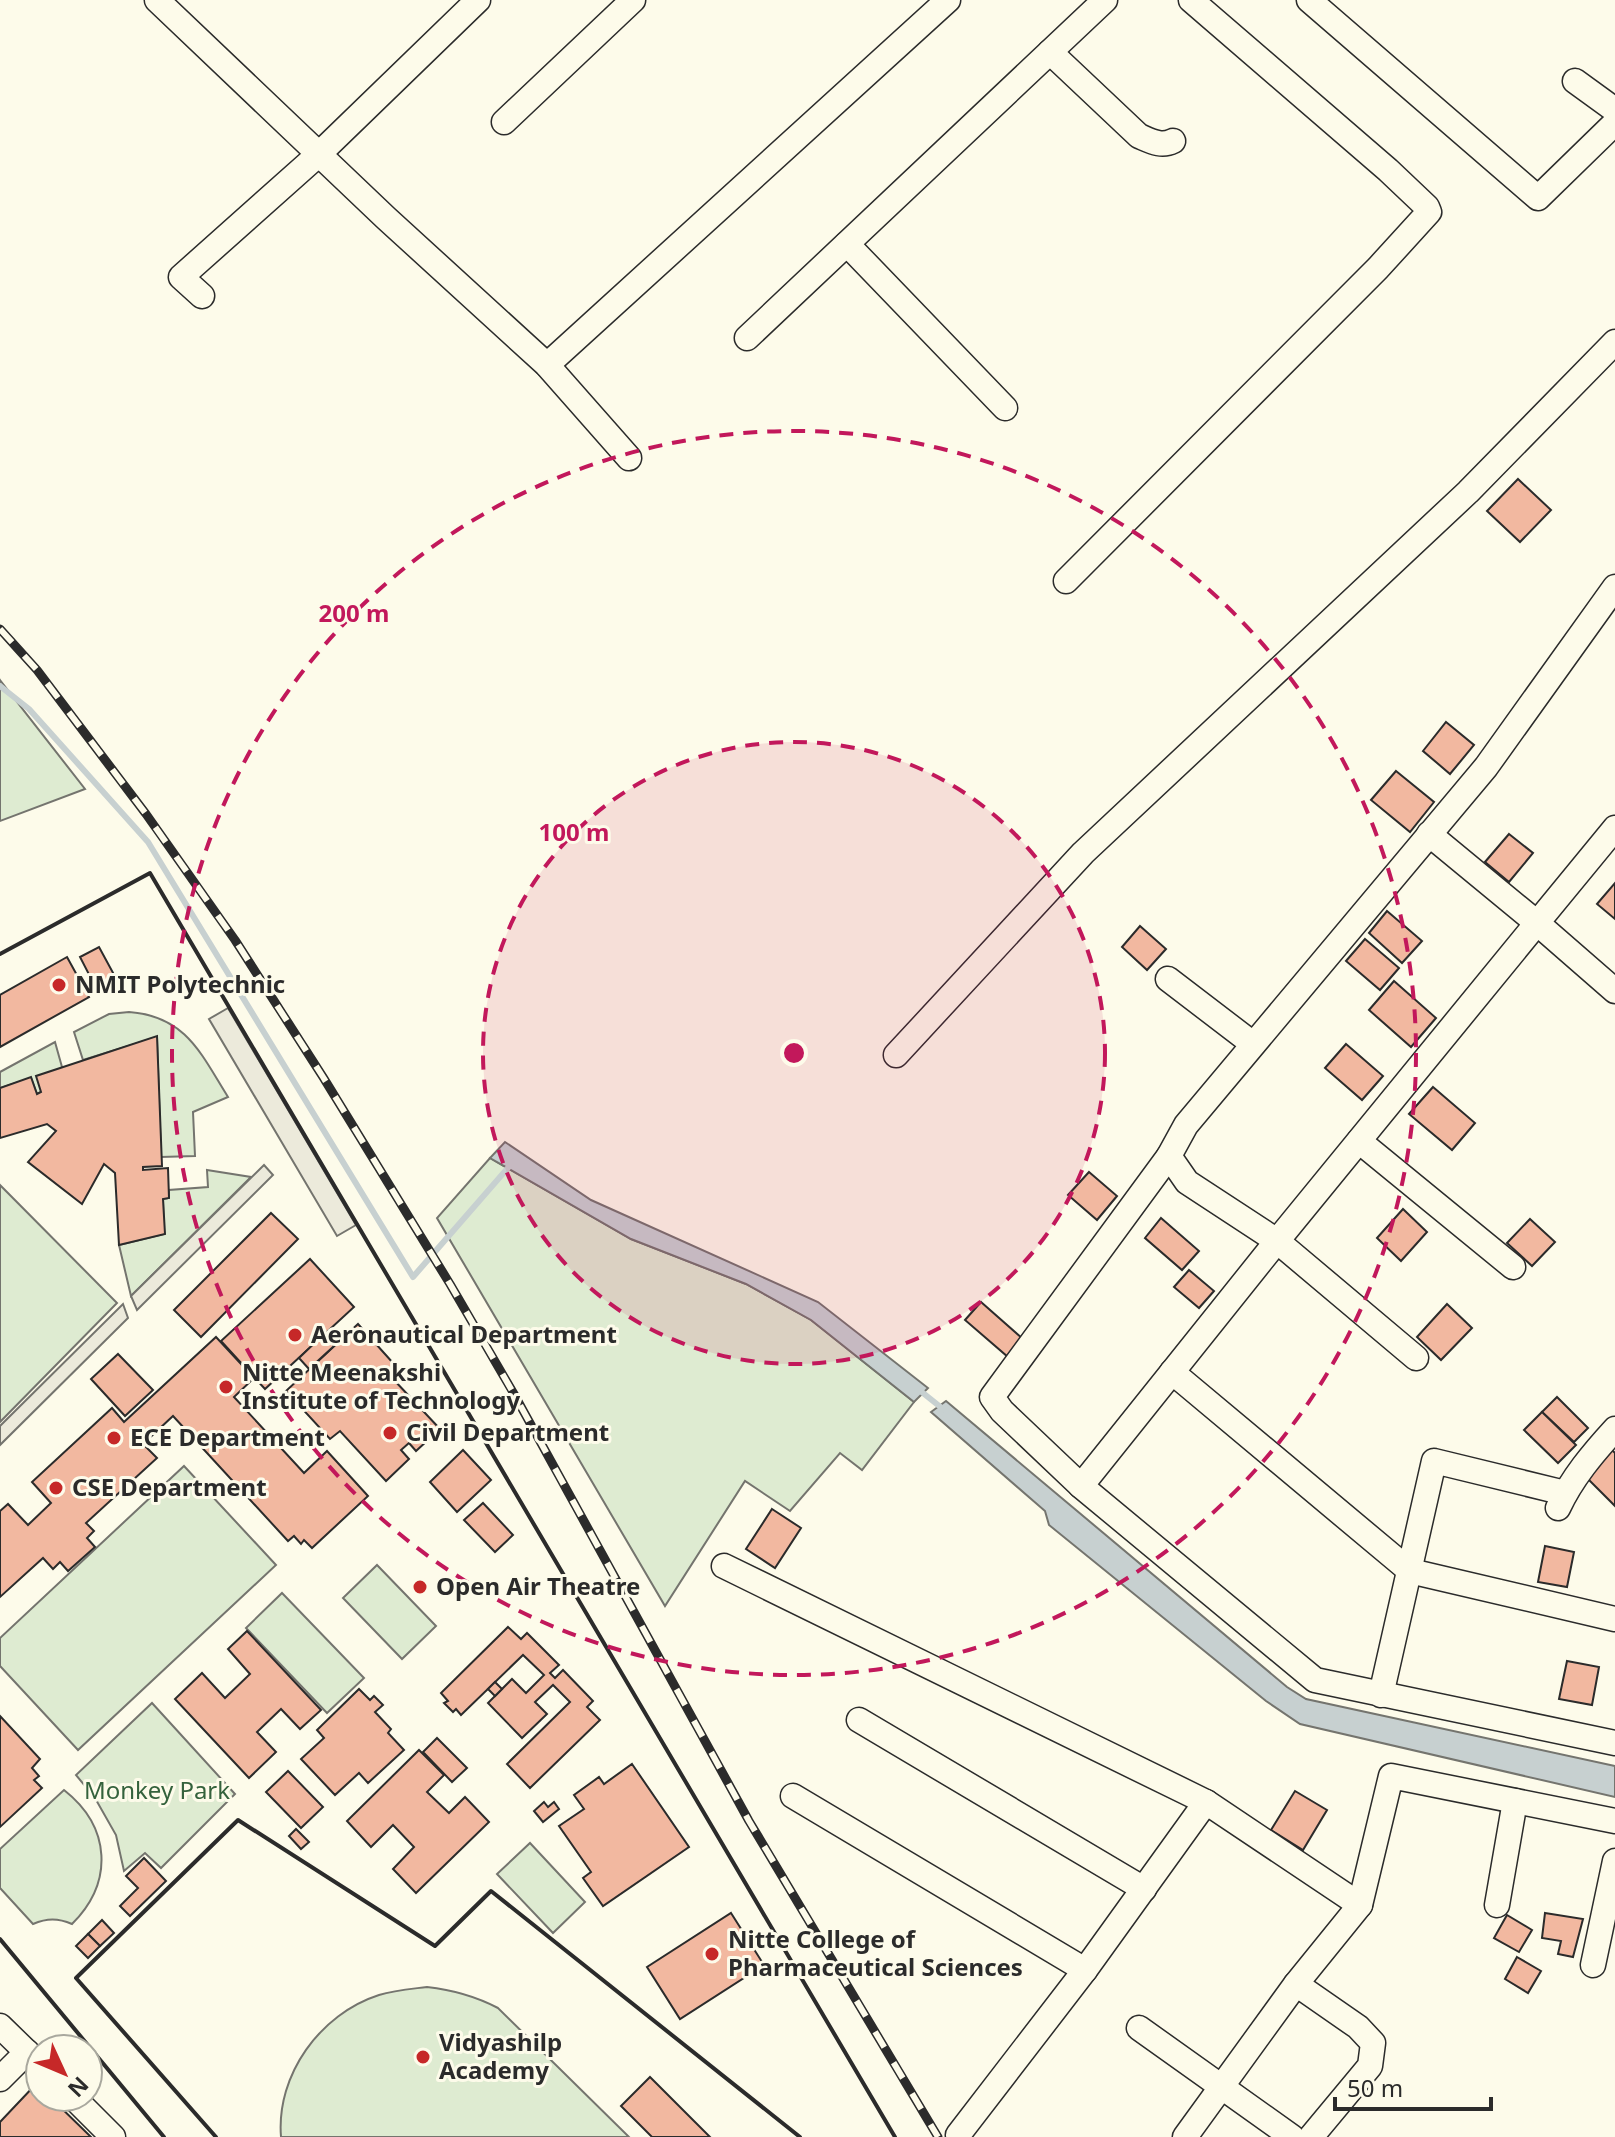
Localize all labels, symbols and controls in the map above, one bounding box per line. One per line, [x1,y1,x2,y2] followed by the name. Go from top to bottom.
[319,596,389,629] text: 200 m
[539,815,609,848] text: 100 m
[75,967,285,1000] place label: NMIT Polytechnic
[50,976,68,994] marker: NMIT Polytechnic
[780,1039,808,1067] centre of rings
[311,1317,617,1350] place label: Aeronautical Department
[286,1326,304,1344] marker: Aeronautical Department
[242,1355,521,1416] place label: Nitte Meenakshi Institute of Technology
[217,1378,235,1396] marker: Nitte Meenakshi Institute of Technology
[406,1415,609,1448] place label: Civil Department
[130,1420,325,1453] place label: ECE Department
[381,1424,399,1442] marker: Civil Department
[105,1429,123,1447] marker: ECE Department
[72,1470,267,1503] place label: CSE Department
[47,1479,65,1497] marker: CSE Department
[436,1569,640,1602] place label: Open Air Theatre
[411,1578,429,1596] marker: Open Air Theatre
[84,1773,230,1806] park label: Monkey Park
[728,1922,1023,1983] place label: Nitte College of Pharmaceutical Sciences
[703,1945,721,1963] marker: Nitte College of Pharmaceutical Sciences
[439,2025,562,2086] place label: Vidyashilp Academy
[24,2033,104,2113] north arrow
[414,2048,432,2066] marker: Vidyashilp Academy
[1335,2061,1491,2111] scale bar
[62,2071,96,2104] text: N
[1347,2071,1403,2104] text: 50 m

